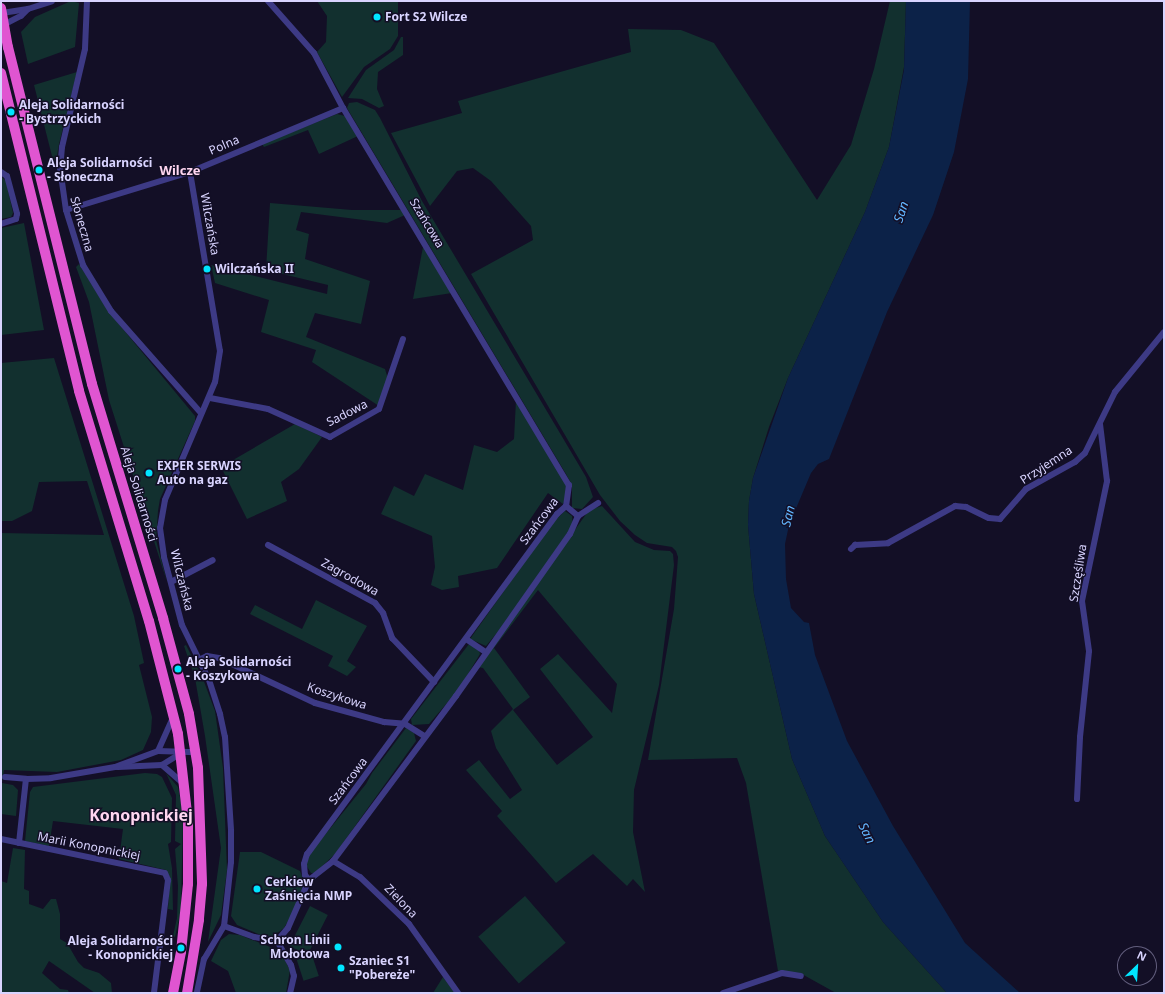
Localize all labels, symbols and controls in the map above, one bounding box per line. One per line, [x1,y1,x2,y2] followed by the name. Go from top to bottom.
[385,10,467,24] place label: Fort S2 Wilcze
[372,12,382,22] marker: Fort S2 Wilcze
[19,98,124,126] place label: Aleja Solidarności - Bystrzyckich
[6,107,16,117] marker: Aleja Solidarności - Bystrzyckich
[207,132,241,158] street label: Polna
[47,156,152,184] place label: Aleja Solidarności - Słoneczna
[159,162,201,178] district label: Wilcze
[34,165,44,175] marker: Aleja Solidarności - Słoneczna
[197,192,223,256] street label: WiIczańska
[67,195,97,253] street label: Słoneczna
[407,196,447,250] street label: Szańcowa
[890,199,912,225] water label: San
[215,262,294,276] place label: Wilczańska II
[202,264,212,274] marker: Wilczańska II
[324,397,370,429] street label: Sadowa
[1017,443,1075,487] street label: Przyjemna
[118,445,160,543] street label: Aleja Solidarności
[157,459,241,487] place label: EXPER SERWIS Auto na gaz
[144,468,154,478] marker: EXPER SERWIS Auto na gaz
[517,495,561,547] street label: Szańcowa
[778,504,798,528] water label: San
[1066,543,1090,603] street label: Szczęśliwa
[167,548,197,612] street label: WiIczańska
[319,555,381,599] street label: Zagrodowa
[186,655,291,683] place label: Aleja Solidarności - Koszykowa
[173,664,183,674] marker: Aleja Solidarności - Koszykowa
[305,680,369,712] street label: Koszykowa
[326,755,370,807] street label: Szańcowa
[89,805,193,825] district label: Konopnickiej
[855,820,879,846] water label: San
[36,829,142,863] street label: Marii Konopnickiej
[265,875,352,903] place label: Cerkiew Zaśnięcia NMP
[381,881,421,921] street label: Zielona
[252,884,262,894] marker: Cerkiew Zaśnięcia NMP
[261,933,330,961] place label: Schron Linii Mołotowa
[68,934,173,962] place label: Aleja Solidarności - Konopnickiej
[333,942,343,952] marker: Schron Linii Mołotowa
[176,943,186,953] marker: Aleja Solidarności - Konopnickiej
[1117,946,1157,986] north arrow
[1135,947,1149,964] text: N
[349,954,415,982] place label: Szaniec S1 "Pobereże"
[336,963,346,973] marker: Szaniec S1 "Pobereże"

